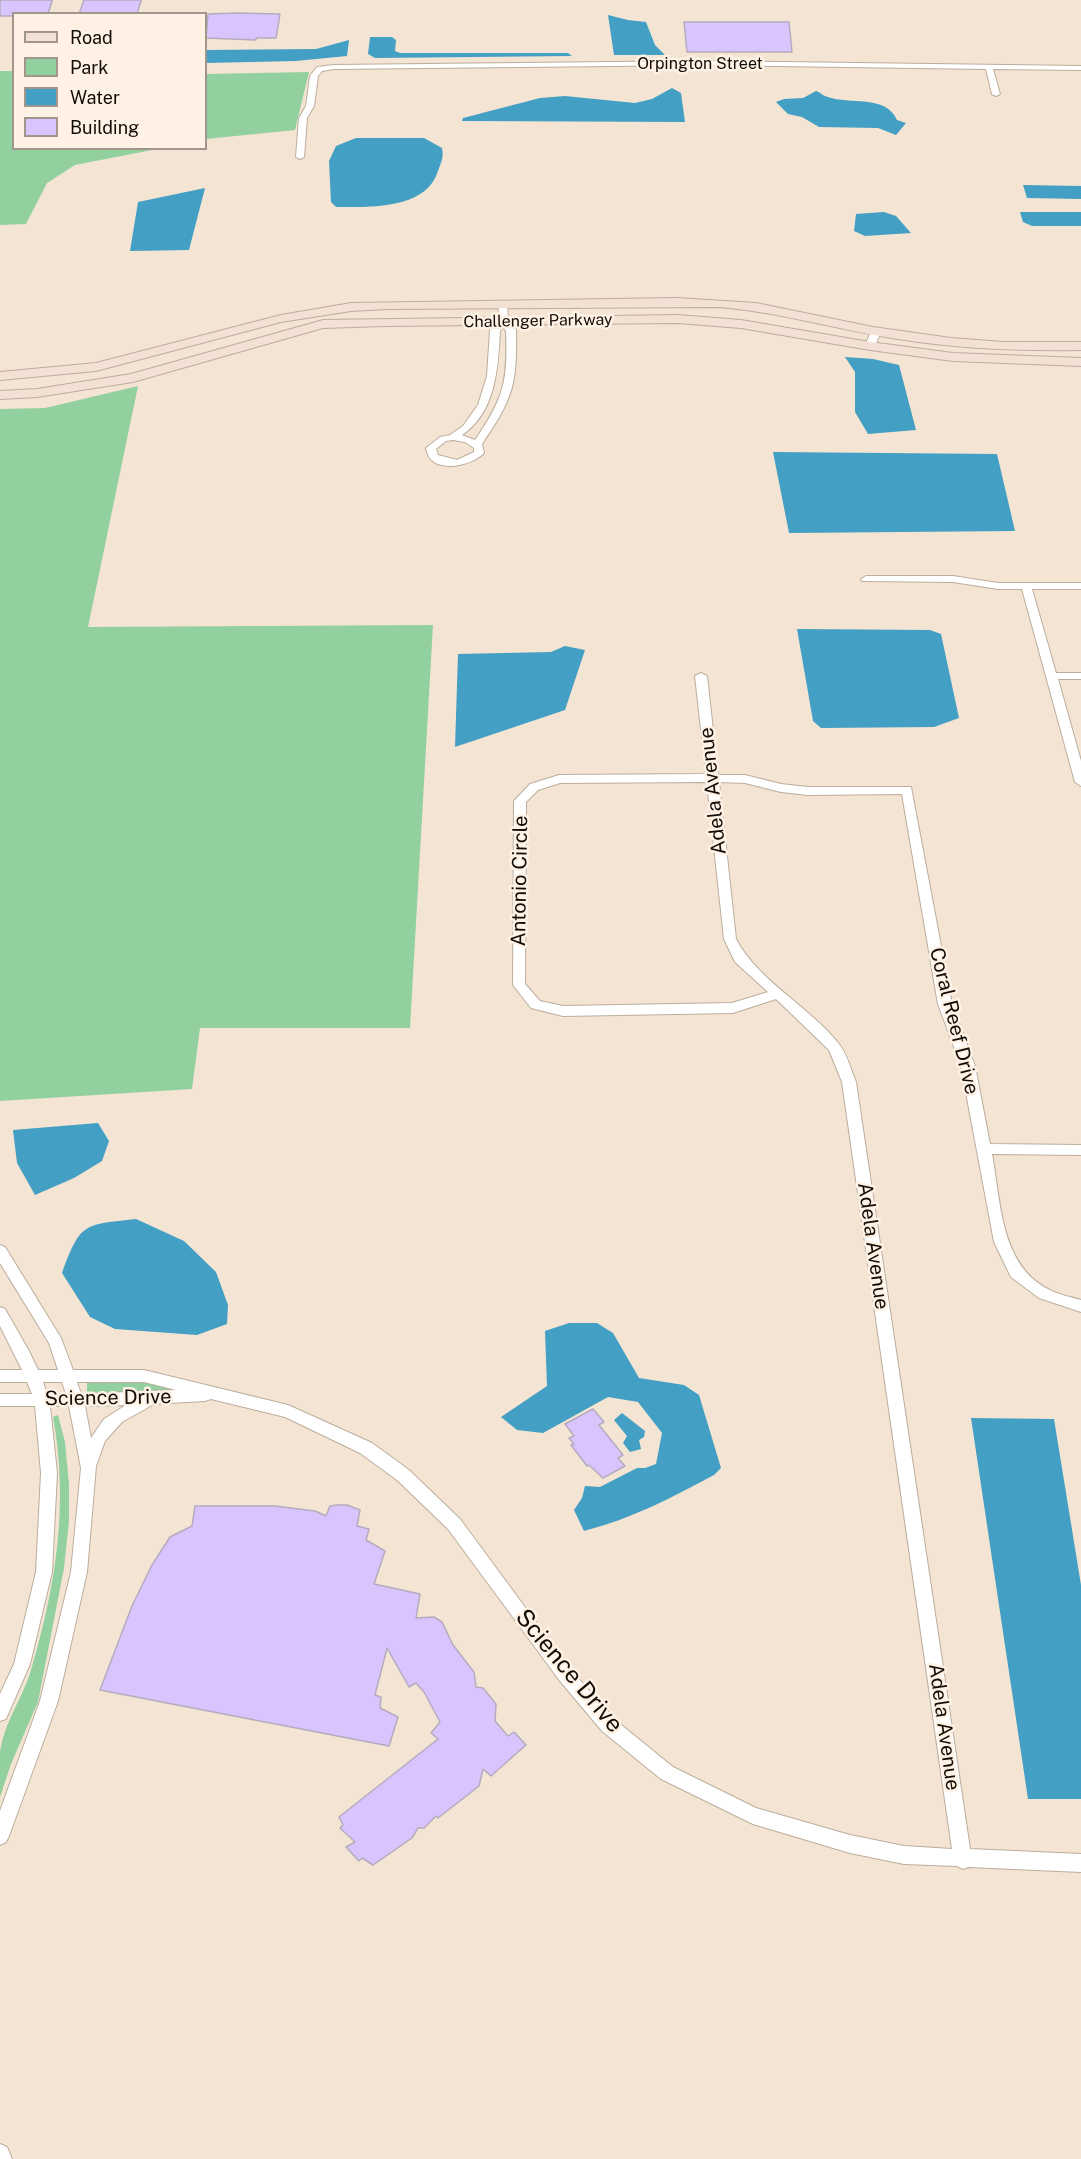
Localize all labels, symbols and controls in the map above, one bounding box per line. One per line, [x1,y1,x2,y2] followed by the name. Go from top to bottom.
[12,12,207,150] legend
[70,27,113,48] text: Road
[637,54,763,74] street label: Orpington Street
[70,57,108,78] text: Park
[70,87,120,108] text: Water
[70,117,139,138] text: Building
[463,310,613,332] street label: Challenger Parkway
[694,726,732,856] street label: Adela Avenue
[507,815,533,947] street label: Antonio Circle
[924,945,984,1097] street label: Coral Reef Drive
[852,1181,894,1311] street label: Adela Avenue
[44,1385,172,1411] street label: Science Drive
[509,1603,629,1739] street label: Science Drive
[923,1662,965,1792] street label: Adela Avenue

